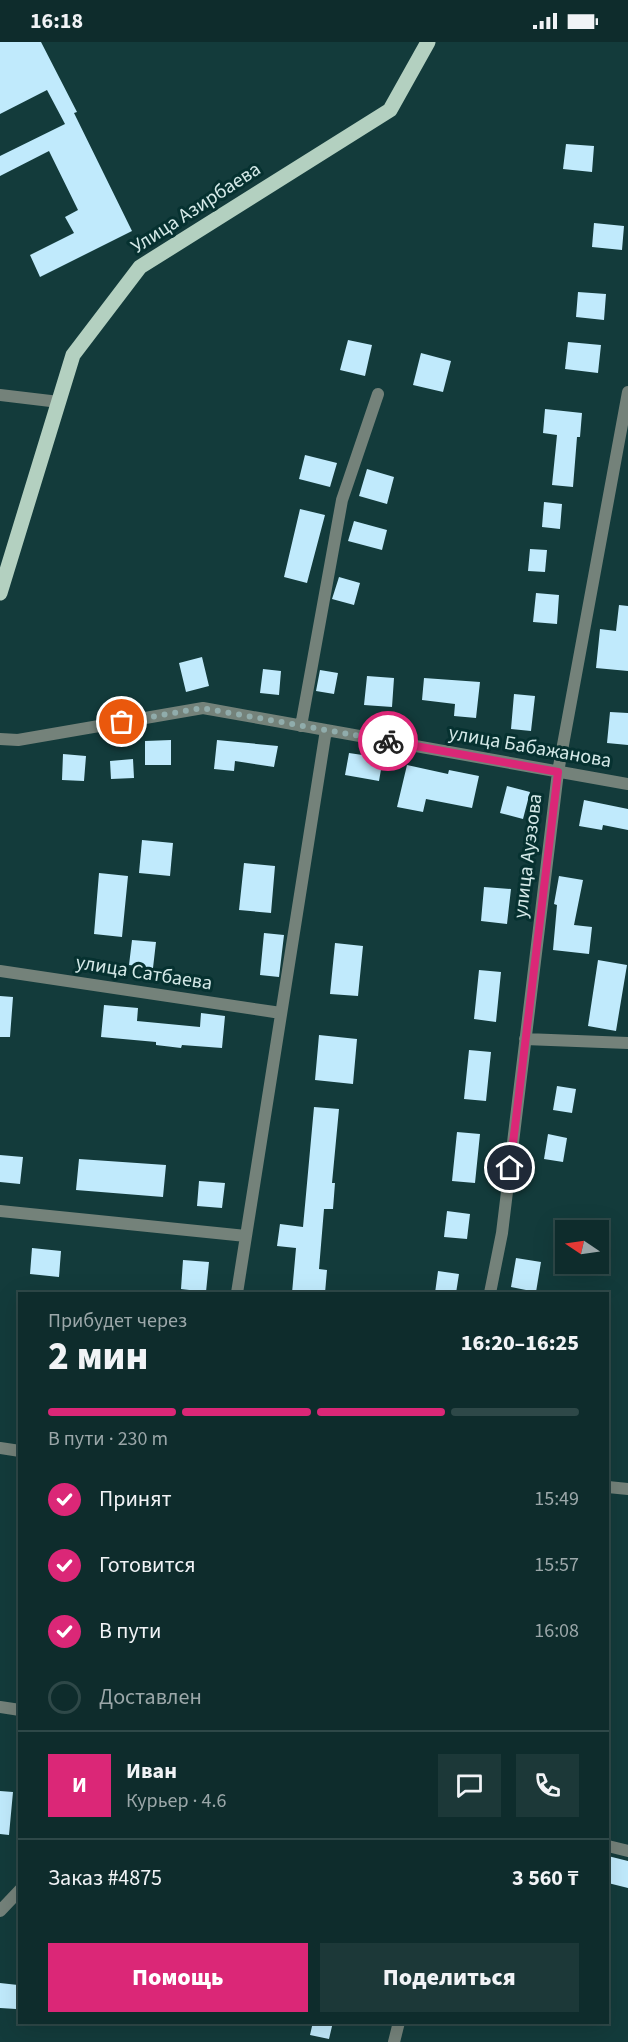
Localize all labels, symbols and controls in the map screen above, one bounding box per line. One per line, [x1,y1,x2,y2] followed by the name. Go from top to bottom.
[30,5,83,37] text: 16:18
[126,156,266,260] street label: Улица Азирбаева
[96,696,147,747] pin
[105,705,138,738] icon: bag
[358,711,418,771] courier
[446,719,614,775] street label: улица Бабажанова
[372,725,405,758] icon: bike
[506,792,550,920] street label: улица Ауэзова
[74,948,214,998] street label: улица Сатбаева
[484,1142,535,1193] pin
[493,1151,526,1184] icon: home
[555,1220,609,1274] north arrow
[555,1220,609,1274] map controls
[48,1307,187,1335] text: Прибудет через
[461,1327,579,1359] text: 16:20–16:25
[48,1329,148,1385] text: 2 мин
[48,1425,168,1453] text: В пути · 230 m
[48,1483,81,1516] icon: check
[99,1483,172,1515] text: Принят
[534,1485,579,1513] text: 15:49
[48,1549,81,1582] icon: check
[99,1549,196,1581] text: Готовится
[534,1551,579,1579] text: 15:57
[48,1615,81,1648] icon: check
[99,1615,161,1647] text: В пути
[534,1617,579,1645] text: 16:08
[99,1681,202,1713] text: Доставлен
[438,1754,501,1817] button: chat
[516,1754,579,1817] button: phone
[126,1755,177,1787] text: Иван
[72,1769,87,1801] text: И
[126,1787,226,1815] text: Курьер · 4.6
[48,1862,162,1894] text: Заказ #4875
[512,1862,579,1894] text: 3 560 ₸
[48,1943,308,2012] button: Помощь
[320,1943,579,2012] button: Поделиться

